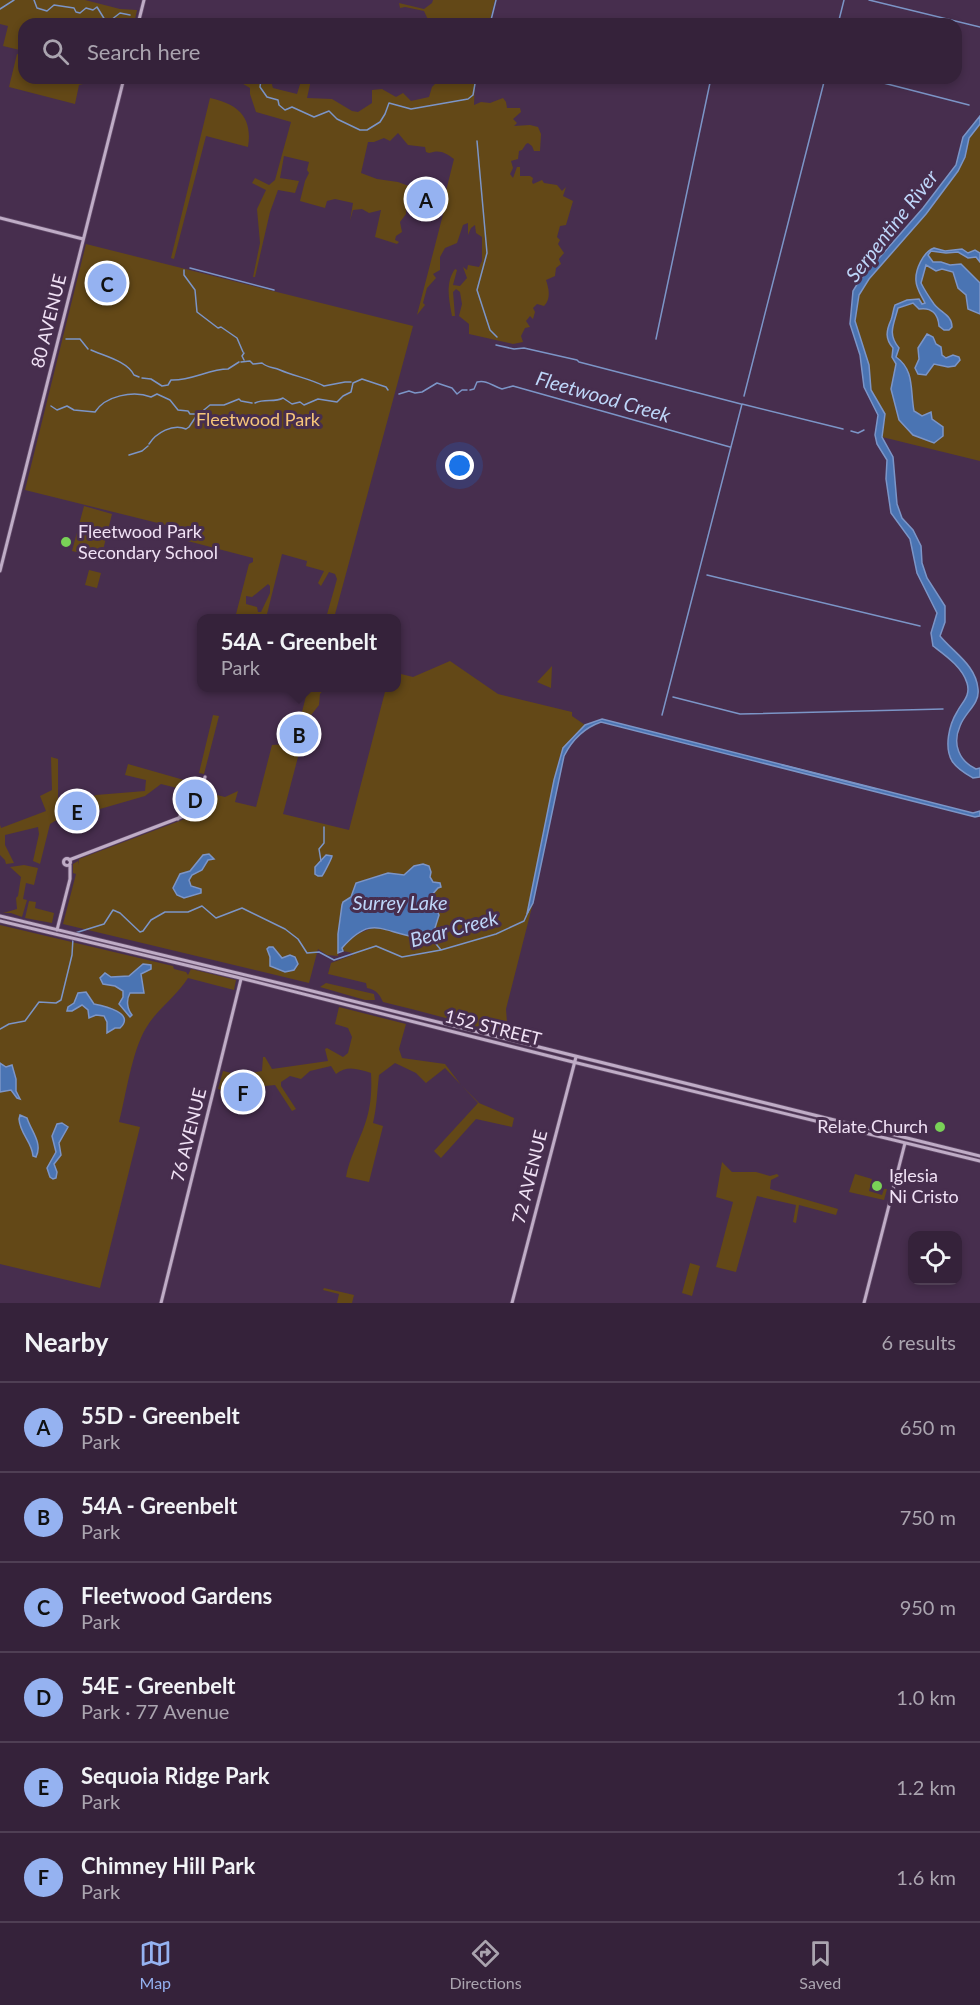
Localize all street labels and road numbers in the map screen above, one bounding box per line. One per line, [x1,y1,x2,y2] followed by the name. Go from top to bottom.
[26,271,70,370] street label: 80 AVENUE
[443,1004,544,1050] street label: 152 STREET
[166,1085,210,1184] street label: 76 AVENUE
[507,1127,551,1226] street label: 72 AVENUE

